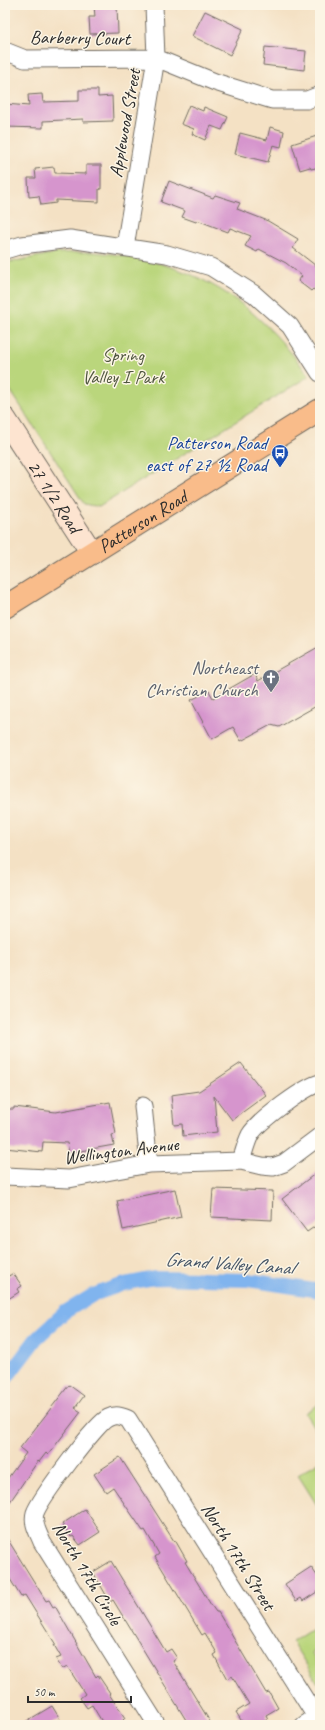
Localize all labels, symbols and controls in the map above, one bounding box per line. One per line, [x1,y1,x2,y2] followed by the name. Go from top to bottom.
[30,25,132,51] street label: Barberry Court
[104,65,147,179] street label: Applewood Street
[82,343,165,389] park label: Spring Valley I Park
[146,431,271,477] place label: Patterson Road east of 27 ½ Road
[270,443,290,468] bus stop icon: Patterson Road east of 27 ½ Road
[22,456,88,540] street label: 27 1/2 Road
[94,484,194,559] street label: Patterson Road
[146,656,260,702] place label: Northeast Christian Church
[261,668,281,693] church icon: Northeast Christian Church
[62,1132,182,1170] street label: Wellington Avenue
[164,1247,300,1281] water label: Grand Valley Canal
[196,1498,282,1616] street label: North 17th Street
[47,1517,128,1631] street label: North 17th Circle
[28,1678,131,1704] scale bar
[34,1684,56,1700] text: 50 m

